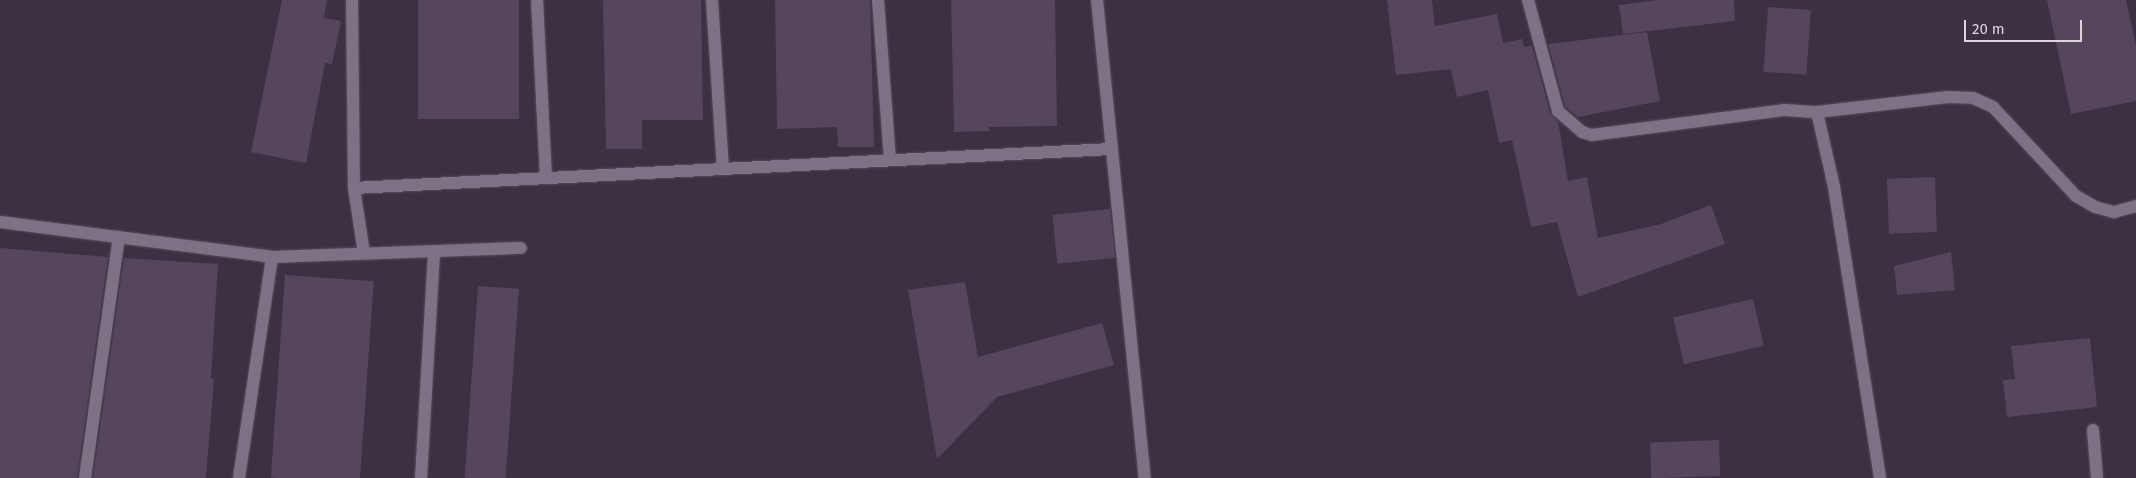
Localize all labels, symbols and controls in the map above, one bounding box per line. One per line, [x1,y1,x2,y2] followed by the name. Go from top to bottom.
[1966,10,2084,42] scale bar
[1972,20,2005,38] text: 20 m

